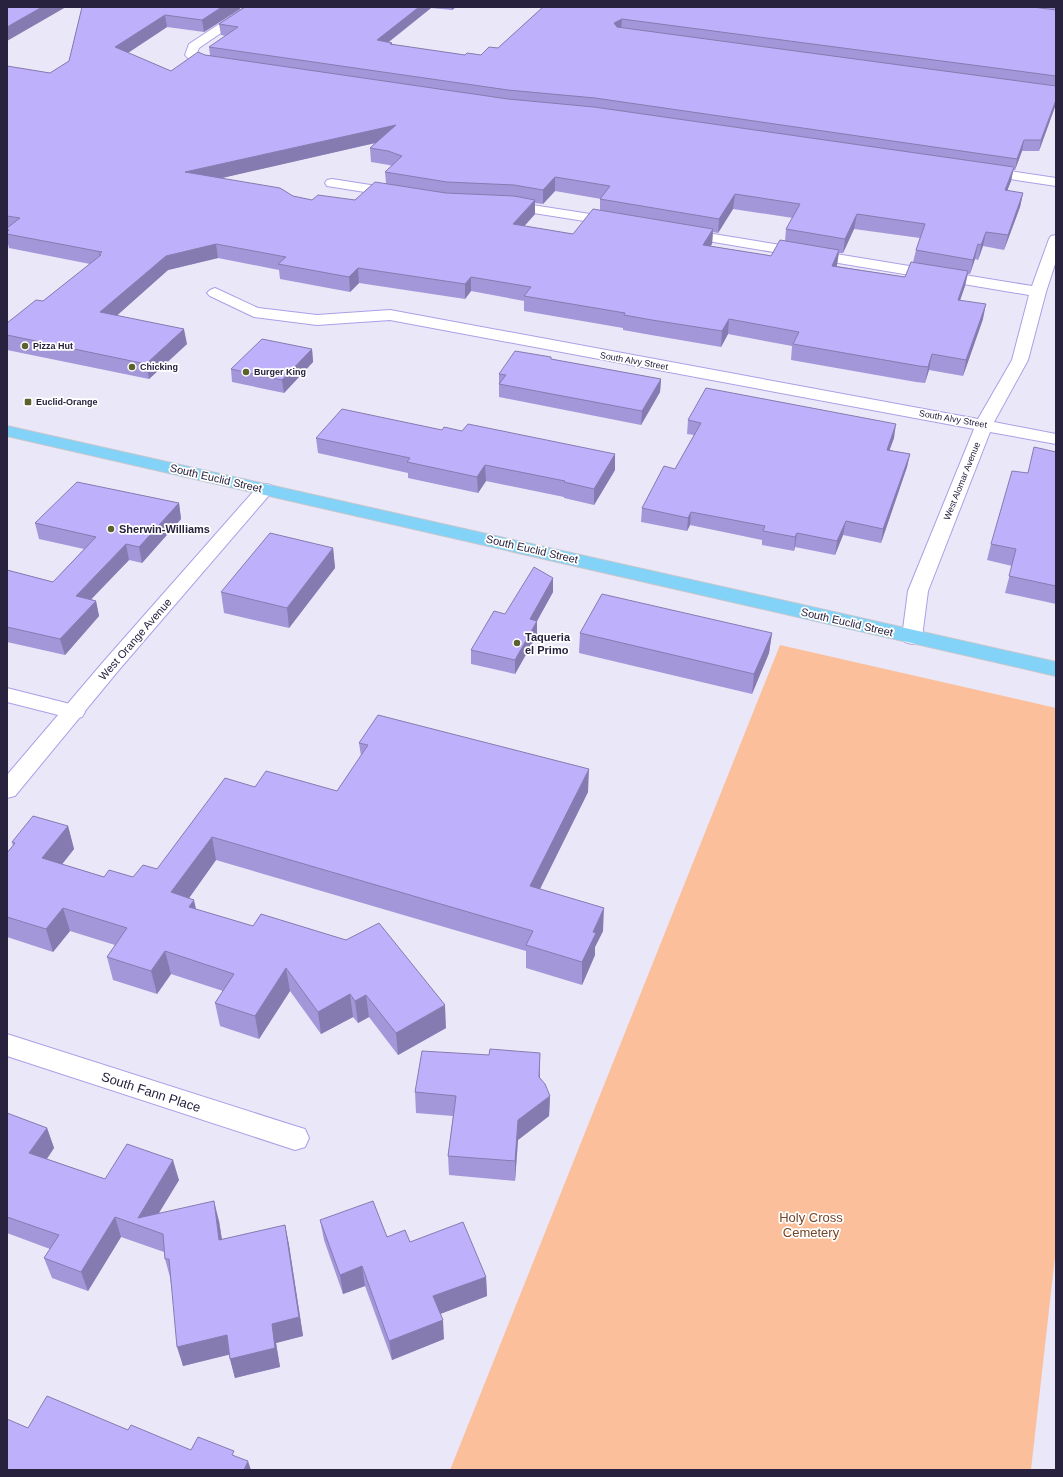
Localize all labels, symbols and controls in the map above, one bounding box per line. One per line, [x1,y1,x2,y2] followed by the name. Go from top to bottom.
[20,341,30,351] marker: Pizza Hut
[33,341,73,351] place label: Pizza Hut
[599,350,669,372] street label: South Alvy Street
[127,362,137,372] marker: Chicking
[140,362,178,372] place label: Chicking
[241,367,251,377] marker: Burger King
[254,367,306,377] place label: Burger King
[23,397,33,407] marker: Euclid-Orange
[36,397,98,407] place label: Euclid-Orange
[918,408,988,430] street label: South Alvy Street
[942,441,982,521] street label: West Alomar Avenue
[169,462,263,494] street label: South Euclid Street
[119,523,210,535] place label: Sherwin-Williams
[106,524,116,534] marker: Sherwin-Williams
[485,533,579,565] street label: South Euclid Street
[96,596,174,682] street label: West Orange Avenue
[800,606,894,638] street label: South Euclid Street
[525,631,571,656] place label: Taqueria el Primo
[512,638,522,648] marker: Taqueria el Primo
[100,1069,202,1115] street label: South Fann Place
[779,1210,843,1240] park label: Holy Cross Cemetery

